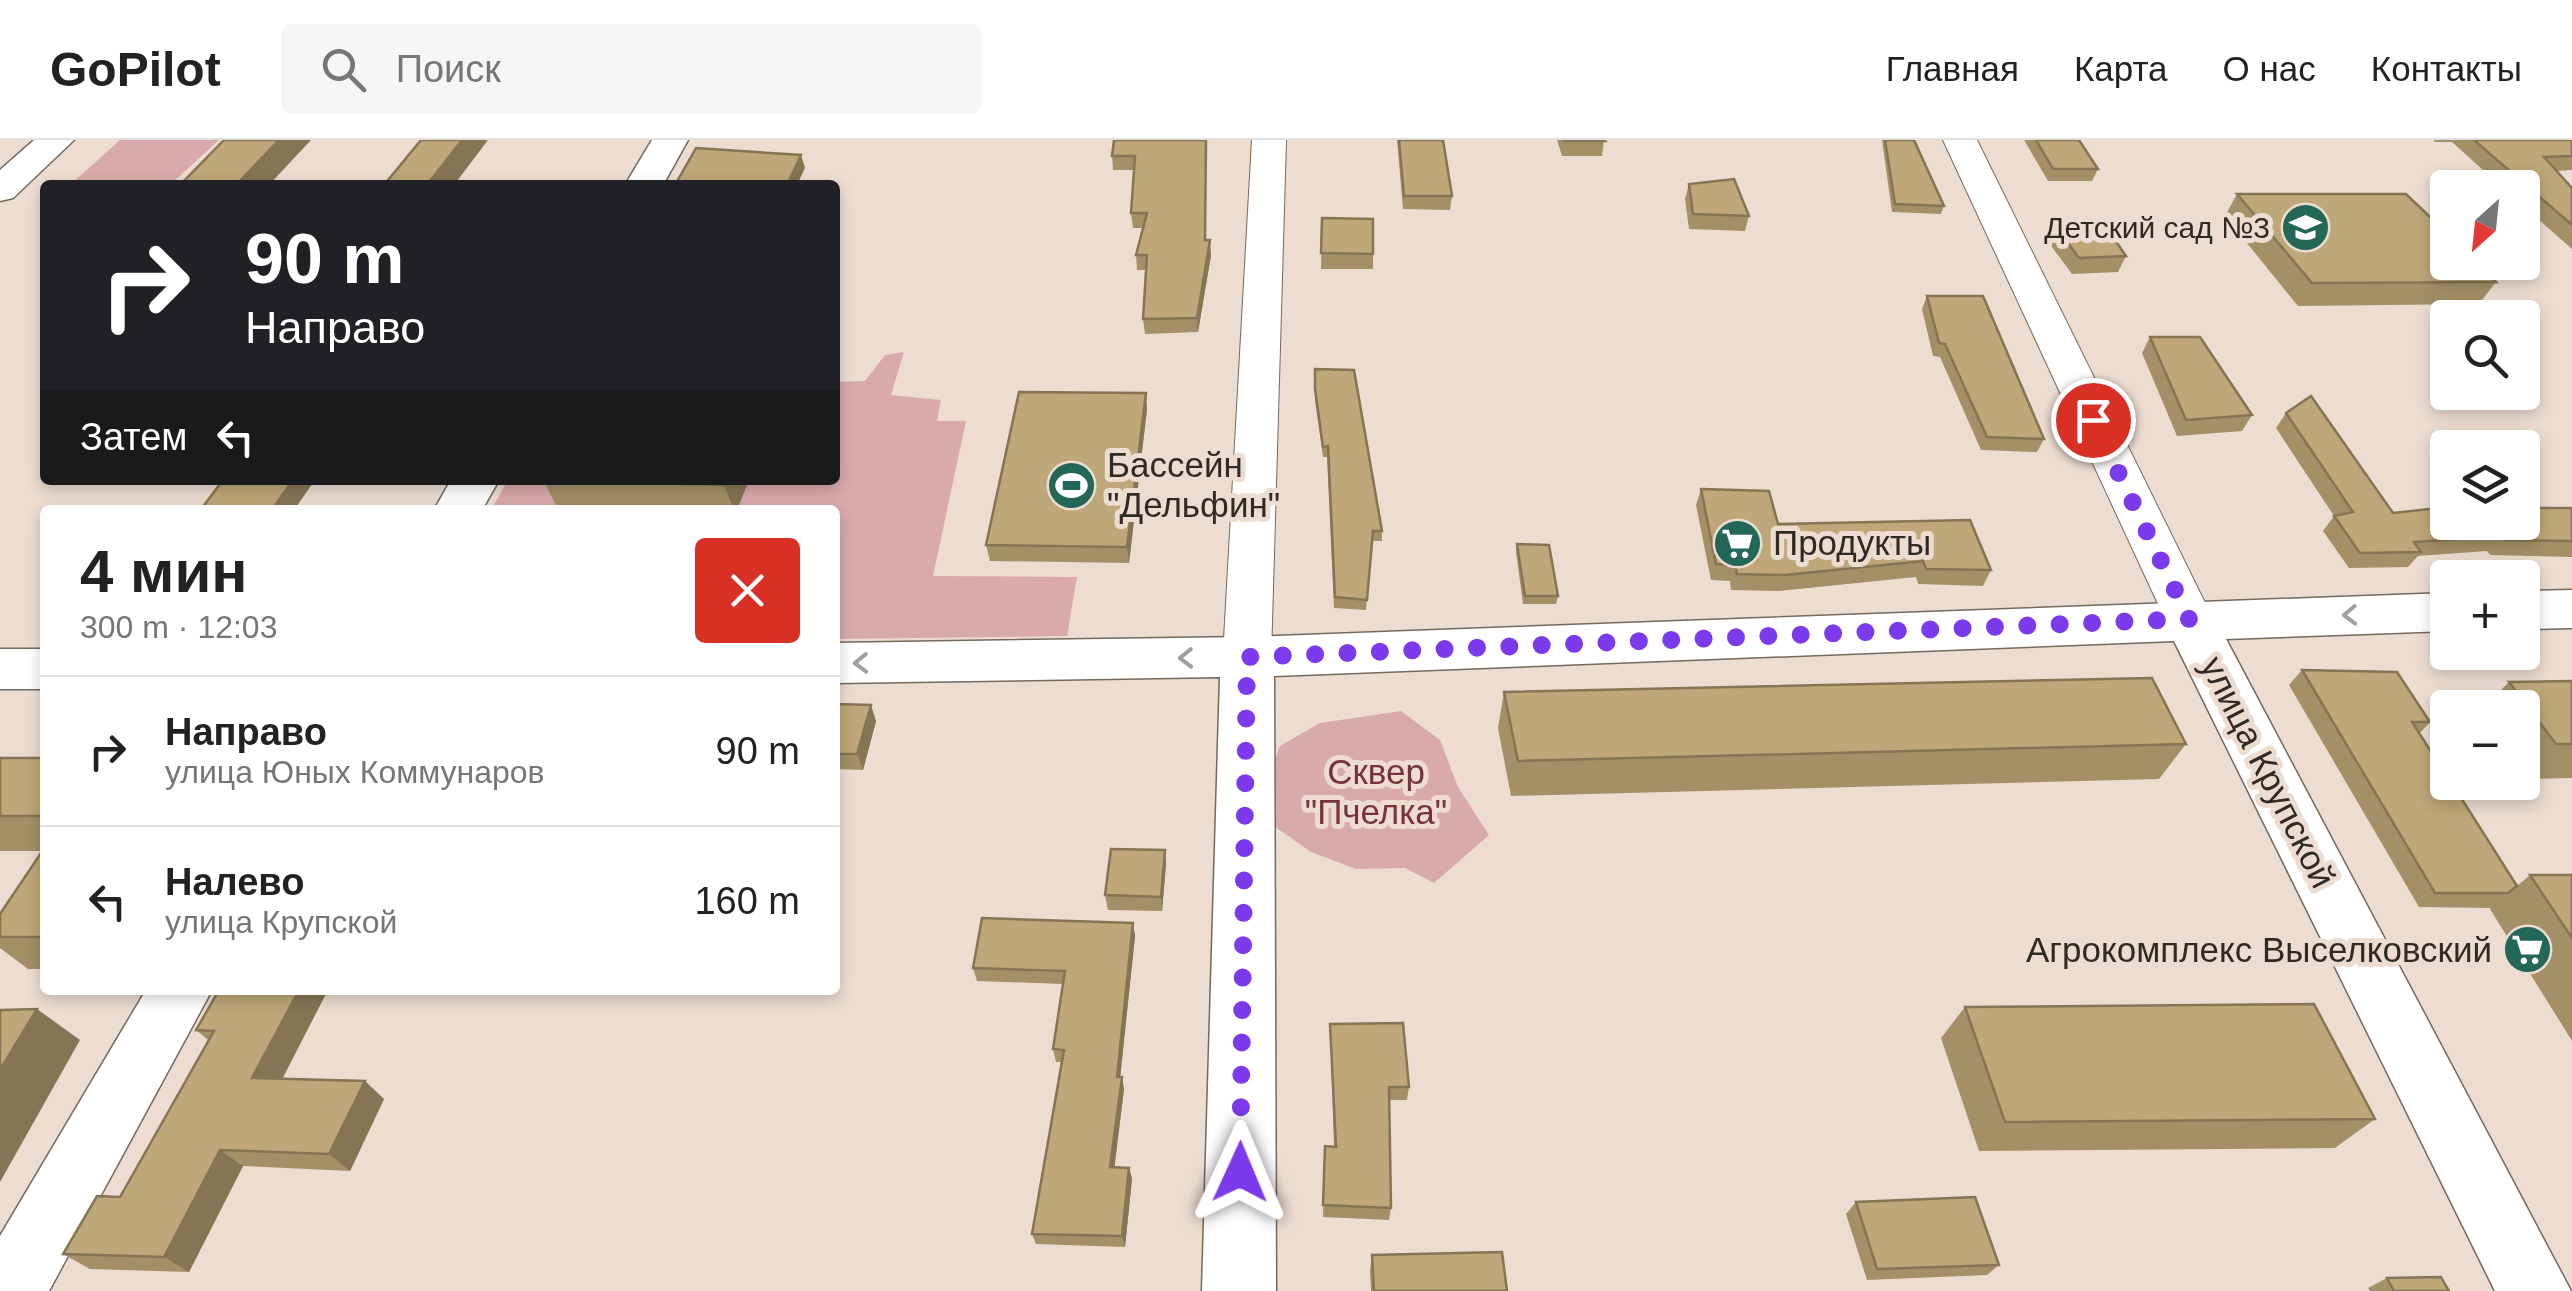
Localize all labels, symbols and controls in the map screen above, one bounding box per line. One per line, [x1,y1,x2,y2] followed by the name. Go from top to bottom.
[281,24,981,114] search box
[316,42,371,97] icon: search
[50,43,221,96] text: GoPilot
[396,48,501,90] text: Поиск
[1886,49,2019,88] text: Главная
[2074,49,2168,88] text: Карта
[2223,49,2316,88] text: О нас
[2371,49,2522,88] text: Контакты
[2430,170,2540,280] north arrow
[2430,170,2540,800] map controls
[2279,202,2331,254] school or university icon: Детский сад №3
[2044,211,2270,244] place label: Детский сад №3
[80,220,210,350] icon: right
[245,220,405,298] text: 90 m
[2430,300,2540,410] button: search
[245,302,425,353] text: Направо
[2051,378,2136,463] pin
[2066,393,2121,448] icon: arrive
[208,410,263,465] icon: left
[80,416,188,458] text: Затем
[2430,430,2540,540] button: layers
[1107,445,1280,524] place label: Бассейн "Дельфин"
[1046,459,1098,511] sports icon: Бассейн "Дельфин"
[1712,517,1764,569] supermarket icon: Продукты
[1773,523,1931,562] place label: Продукты
[80,538,248,605] text: 4 мин
[695,538,800,643] button: close
[2430,560,2540,670] button: +
[2342,604,2358,625] one-way arrow
[80,609,277,645] text: 300 m · 12:03
[1177,647,1192,669] one-way arrow
[2193,650,2343,894] street label: улица Крупской
[852,652,868,673] one-way arrow
[2430,690,2540,800] button: −
[165,711,327,753] text: Направо
[80,724,135,779] icon: right
[716,730,800,772] text: 90 m
[1305,752,1447,831] park label: Сквер "Пчелка"
[165,754,545,790] text: улица Юных Коммунаров
[165,861,304,903] text: Налево
[80,874,135,929] icon: left
[694,880,800,922] text: 160 m
[165,904,397,940] text: улица Крупской
[2501,924,2553,976] supermarket icon: Агрокомплекс Выселковский
[2026,930,2492,969] place label: Агрокомплекс Выселковский
[1188,1120,1292,1224] position arrow

